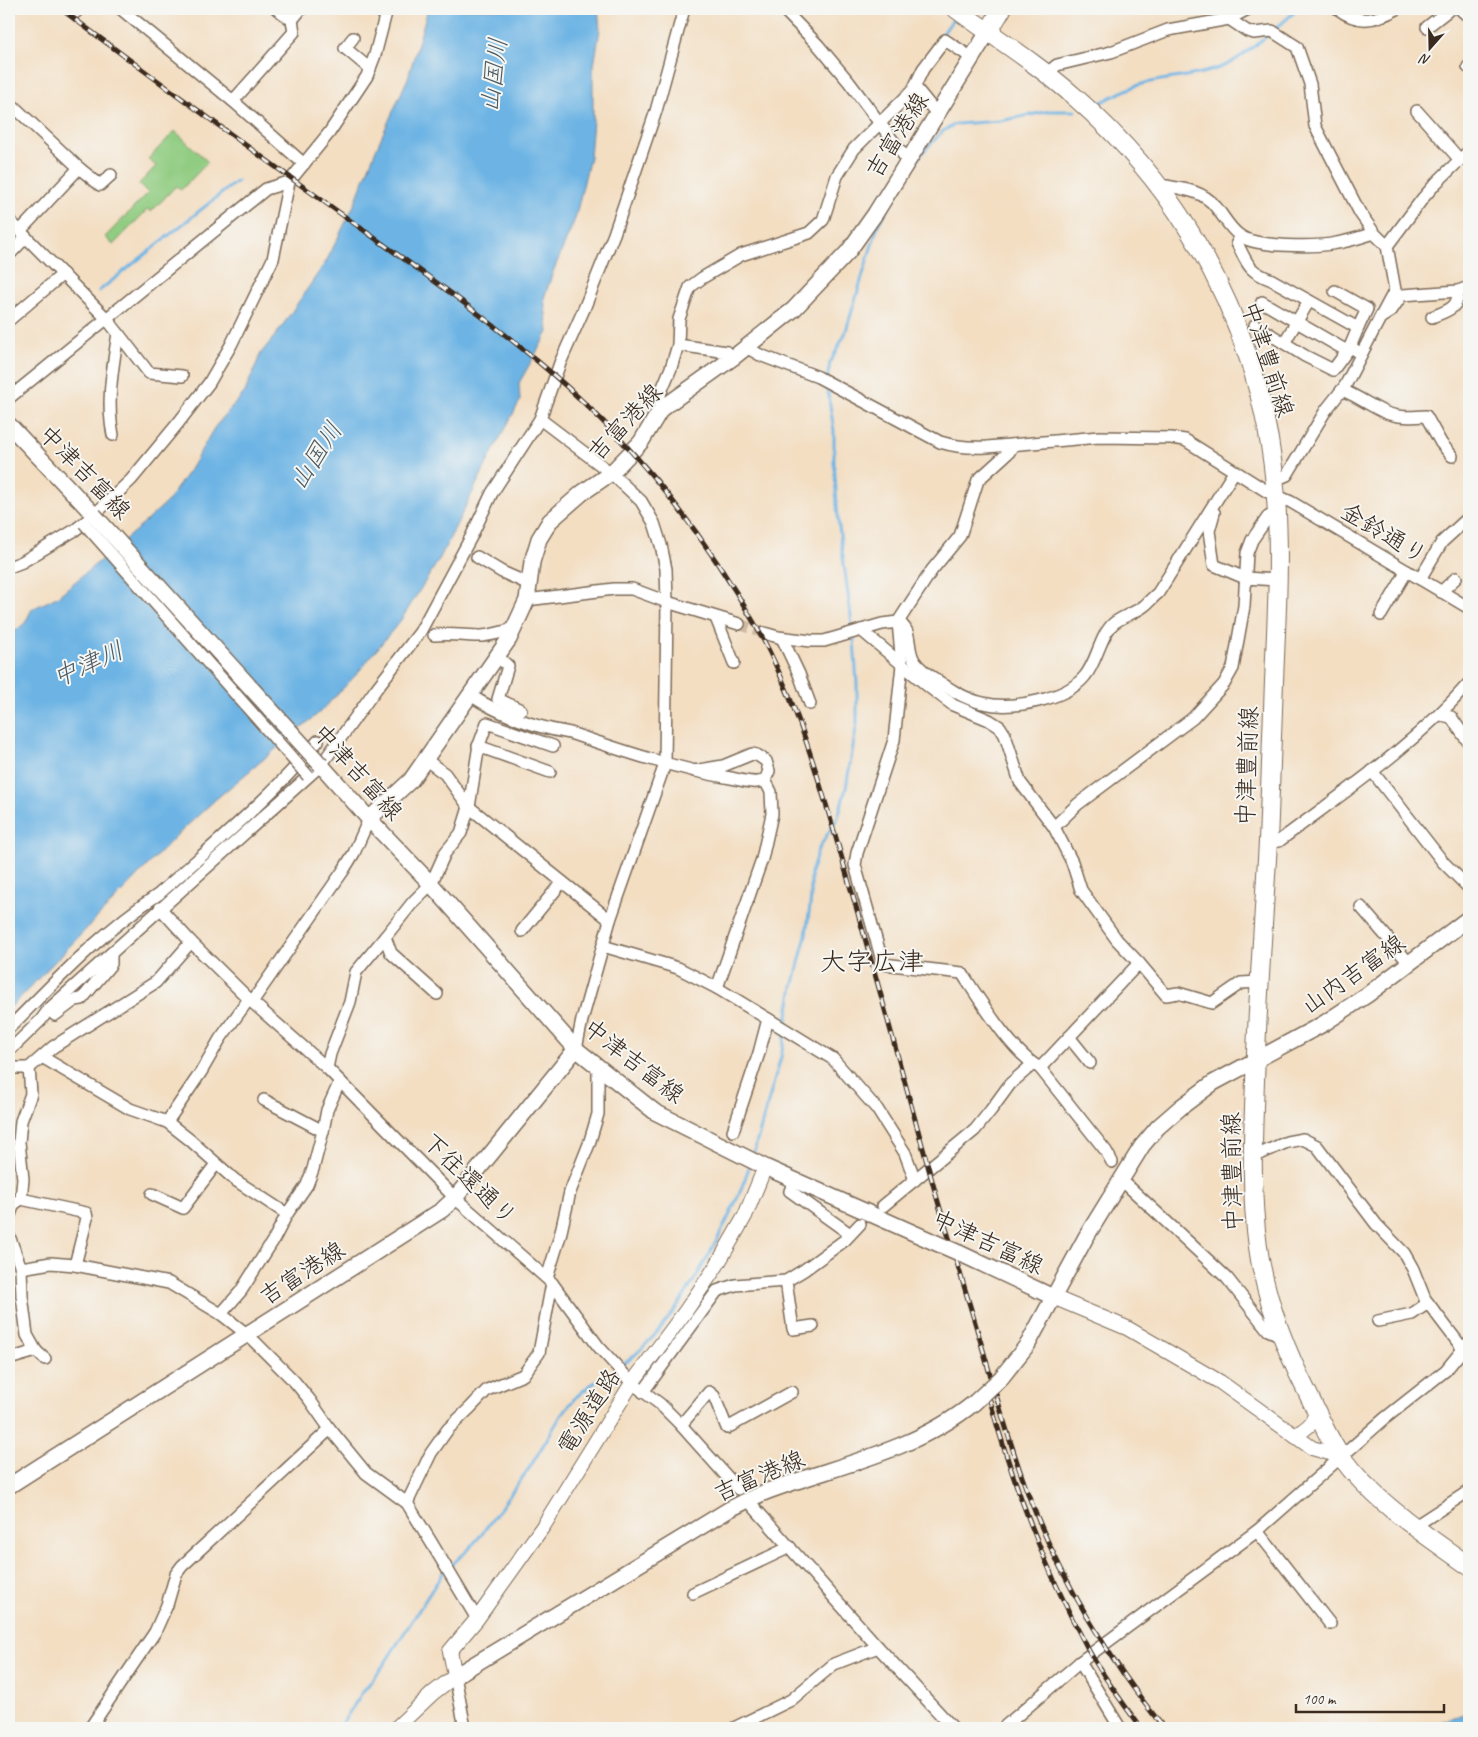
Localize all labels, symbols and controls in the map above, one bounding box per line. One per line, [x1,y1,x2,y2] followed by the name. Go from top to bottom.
[1406,22,1456,72] north arrow
[474,36,514,114] water label: 山国川
[1417,49,1433,69] text: N
[859,86,935,184] street label: 吉富港線
[1235,297,1301,421] street label: 中津豊前線
[581,377,669,467] street label: 吉富港線
[282,416,350,496] water label: 山国川
[33,418,137,526] street label: 中津吉富線
[1335,495,1433,571] street label: 金鈴通り
[47,634,129,694] water label: 中津川
[1230,706,1264,826] street label: 中津豊前線
[307,717,409,827] street label: 中津吉富線
[1295,927,1411,1021] street label: 山内吉富線
[820,945,924,978] district label: 大字広津
[577,1012,691,1110] street label: 中津吉富線
[1216,1112,1248,1232] street label: 中津豊前線
[416,1127,524,1231] street label: 下往還通り
[927,1203,1049,1281] street label: 中津吉富線
[254,1234,350,1312] street label: 吉富港線
[551,1362,627,1460] street label: 電源道路
[709,1443,809,1509] street label: 吉富港線
[1296,1682,1443,1714] scale bar
[1303,1690,1337,1709] text: 100 m

